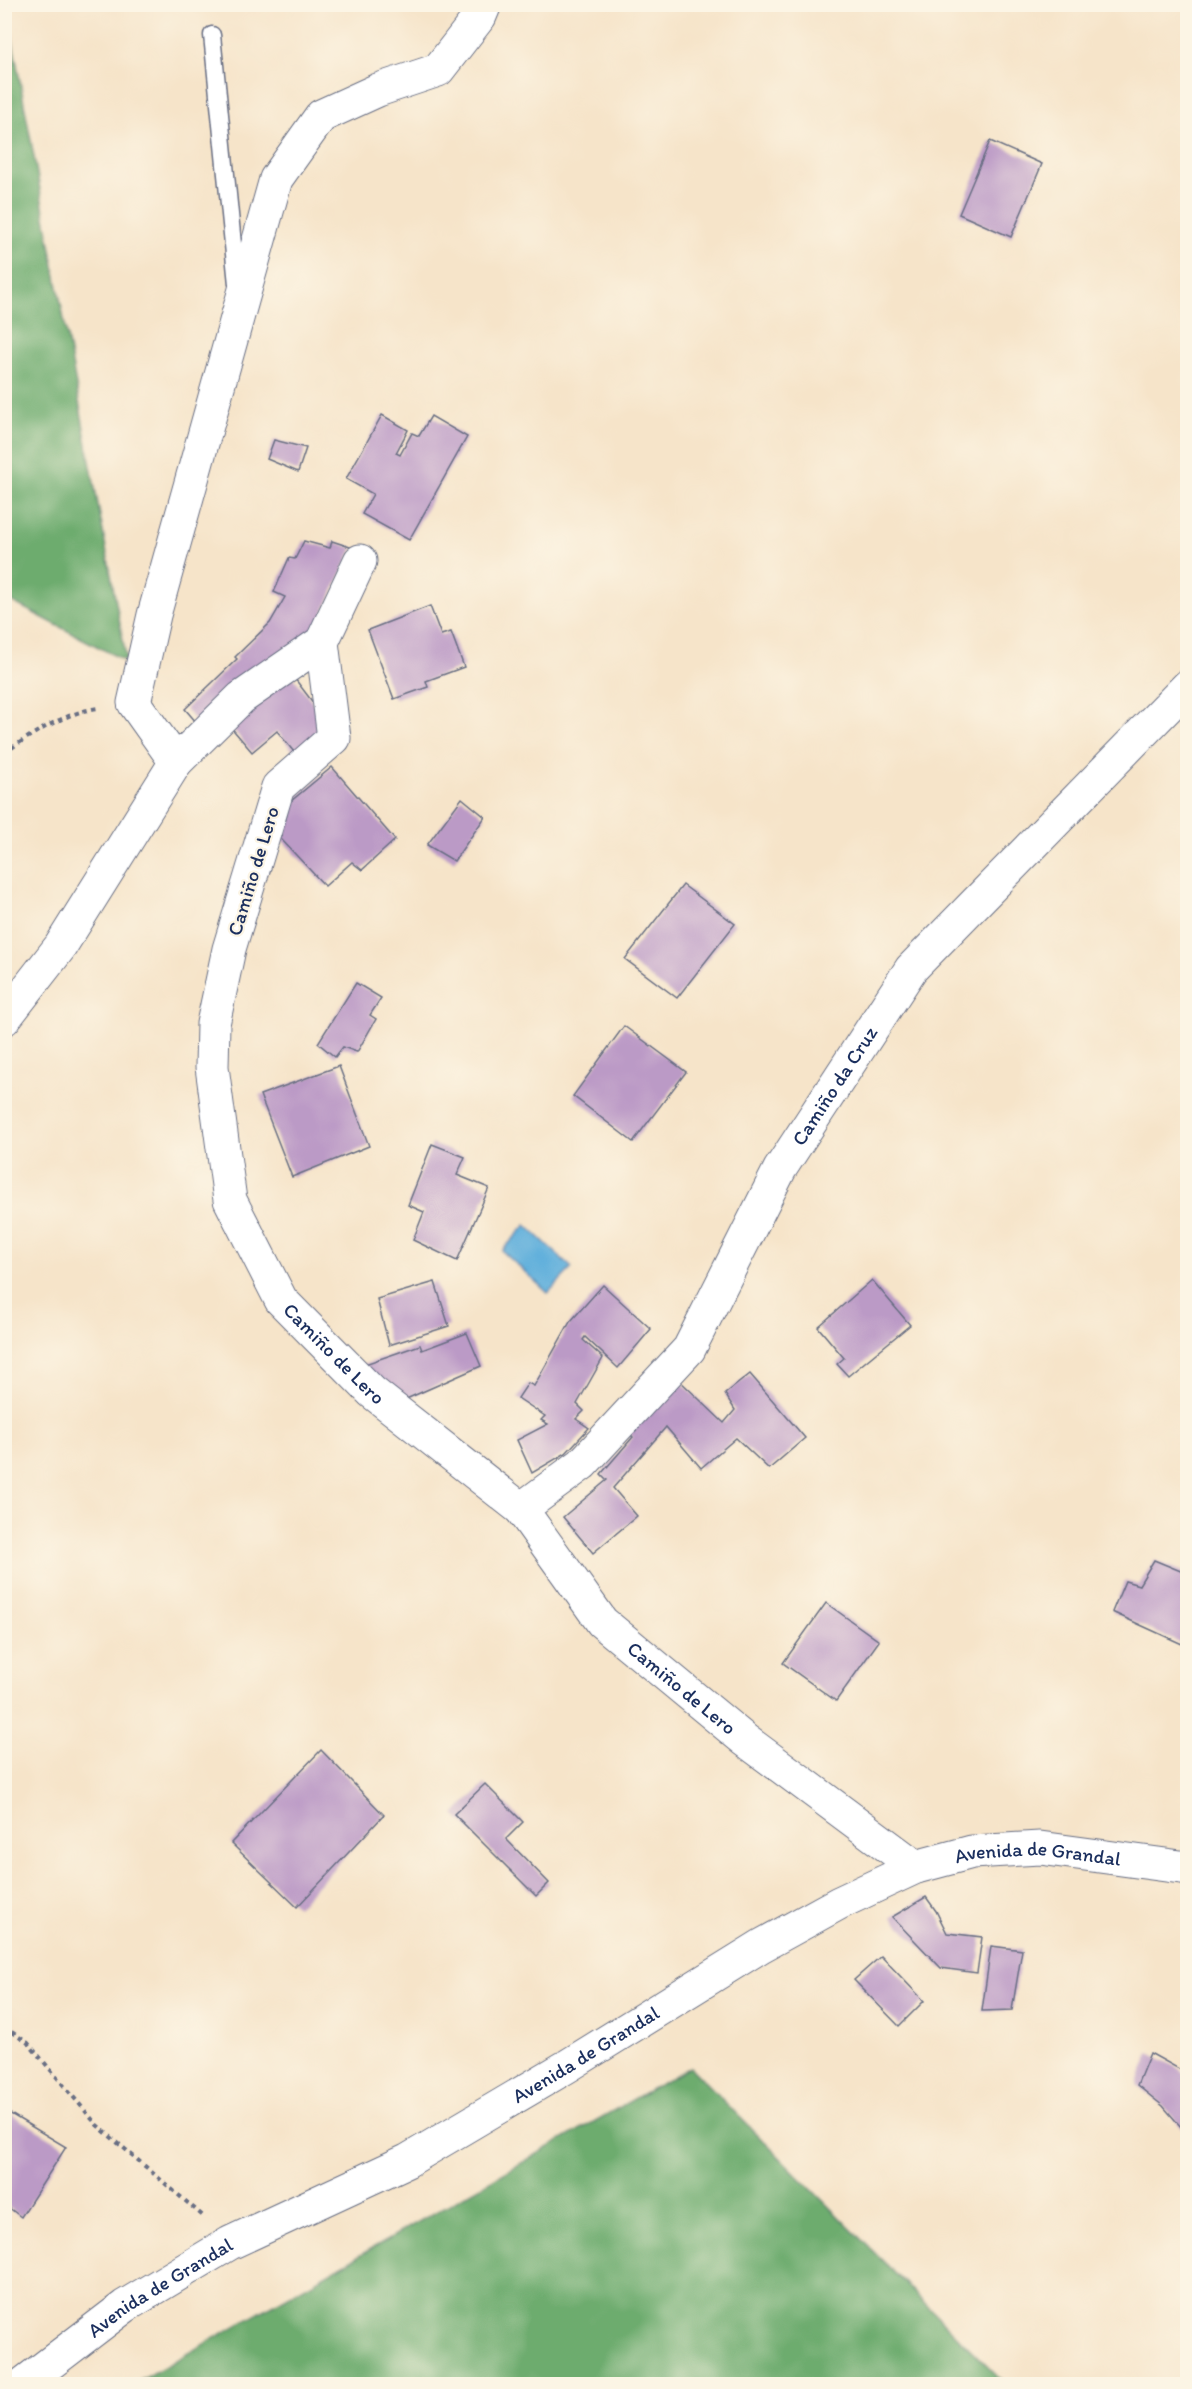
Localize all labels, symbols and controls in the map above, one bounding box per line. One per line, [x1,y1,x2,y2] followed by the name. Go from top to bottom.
[222,804,284,938] street label: Camiño de Lero
[787,1021,883,1150] street label: Camiño da Cruz
[278,1298,390,1409] street label: Camiño de Lero
[623,1636,741,1740] street label: Camiño de Lero
[952,1836,1123,1871] street label: Avenida de Grandal
[508,2000,664,2108] street label: Avenida de Grandal
[83,2232,237,2342] street label: Avenida de Grandal

